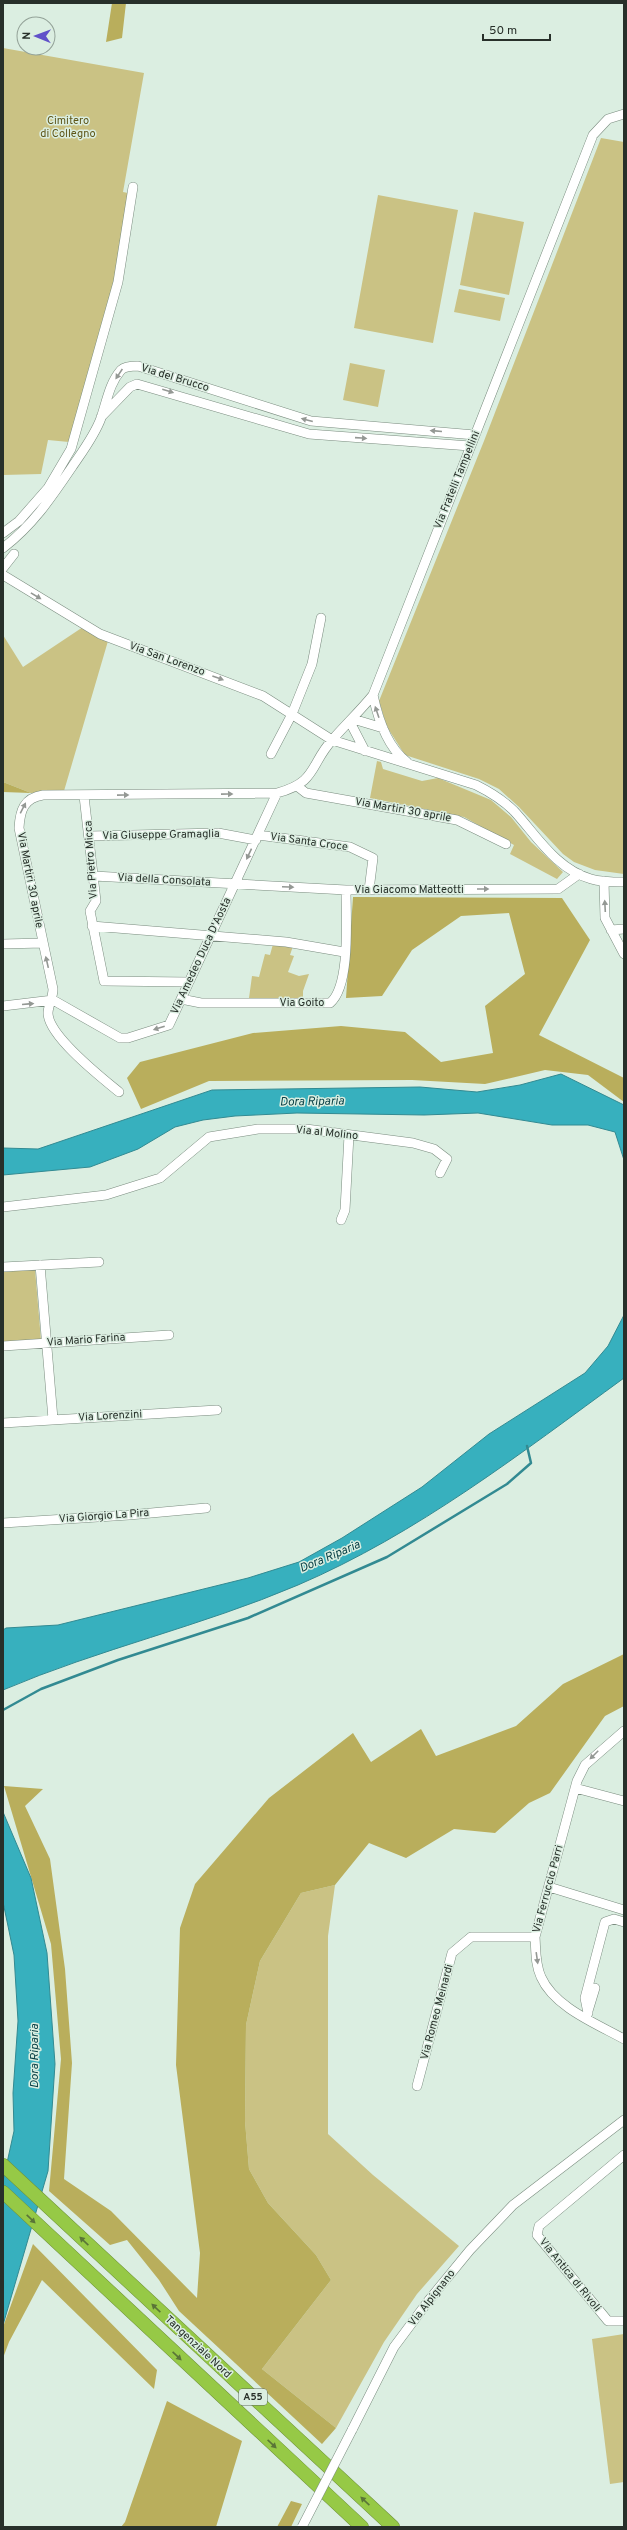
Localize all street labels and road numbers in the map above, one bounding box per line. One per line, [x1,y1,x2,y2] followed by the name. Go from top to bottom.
[139,361,211,395] street label: Via del Brucco
[431,429,483,531] street label: Via Fratelli Tampellini
[127,639,207,679] street label: Via San Lorenzo
[354,795,452,825] street label: Via Martiri 30 aprile
[81,820,101,900] street label: Via Pietro Micca
[102,827,220,843] street label: Via Giuseppe Gramaglia
[269,830,349,854] street label: Via Santa Croce
[14,831,46,929] street label: Via Martiri 30 aprile
[117,871,211,889] street label: Via della Consolata
[354,883,464,897] street label: Via Giacomo Matteotti
[168,895,234,1017] street label: Via Amedeo Duca D'Aosta
[279,996,325,1010] street label: Via Goito
[295,1123,359,1143] street label: Via al Molino
[46,1330,126,1350] street label: Via Mario Farina
[78,1407,142,1425] street label: Via Lorenzini
[58,1506,150,1526] street label: Via Giorgio La Pira
[530,1843,566,1935] street label: Via Ferruccio Parri
[417,1963,457,2061] street label: Via Romeo Meinardi
[536,2235,604,2315] street label: Via Antica di Rivoli
[405,2267,459,2329] street label: Via Alpignano
[162,2313,234,2381] street label: Tangenziale Nord
[239,2389,267,2405] road number: A55

